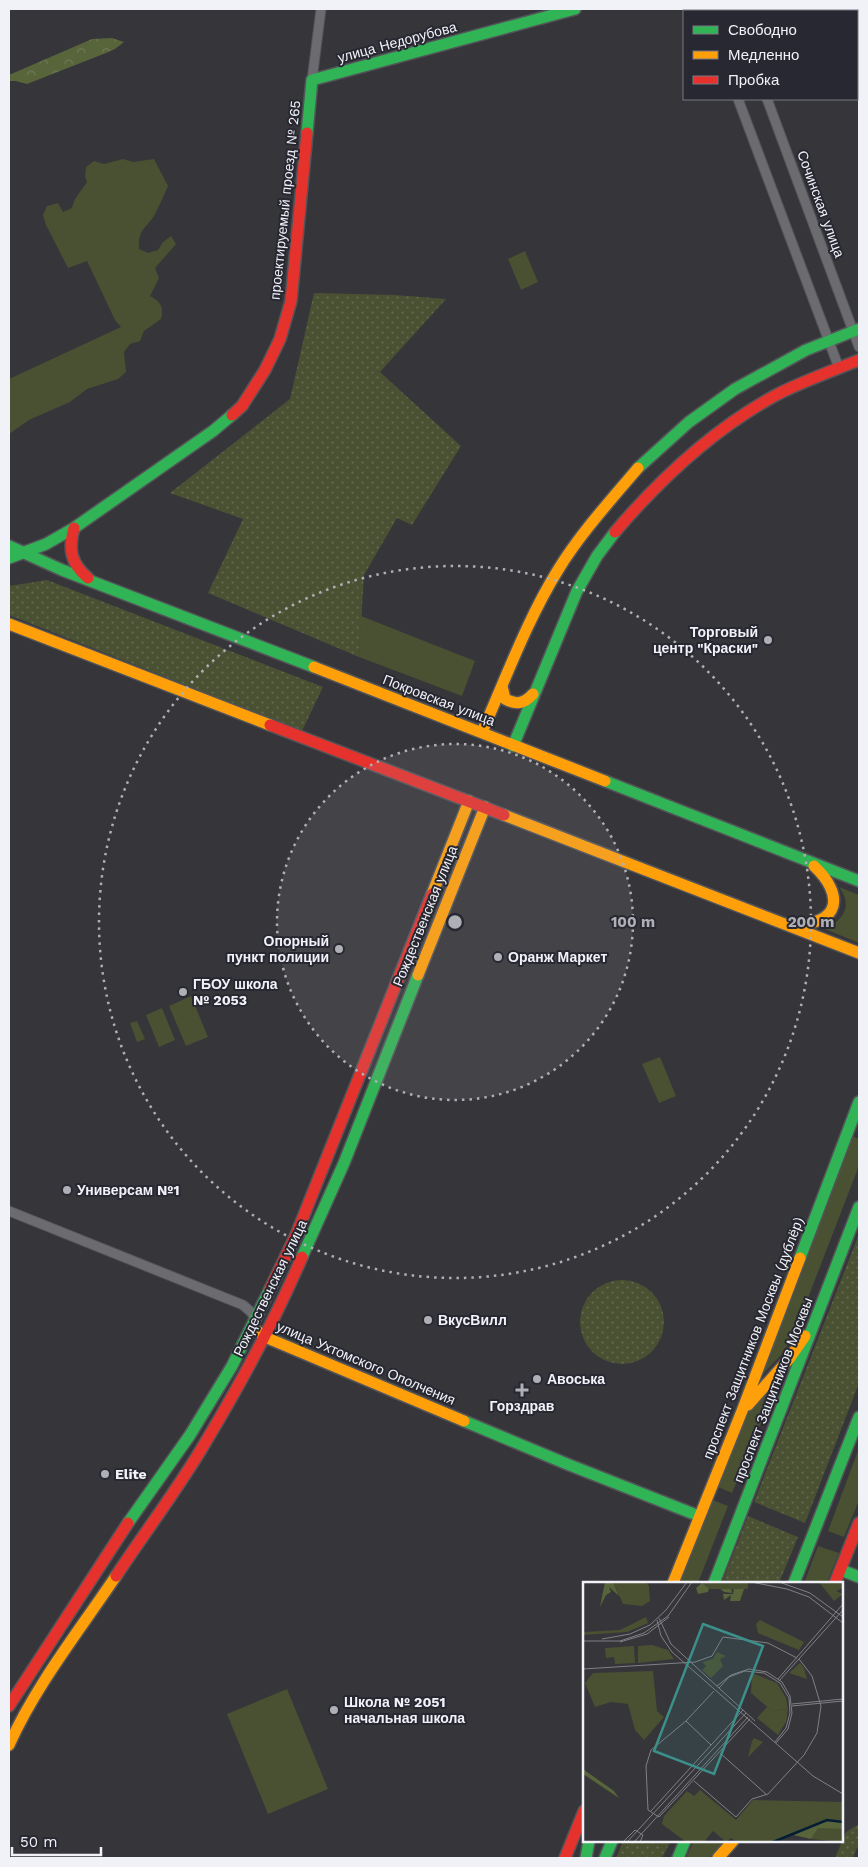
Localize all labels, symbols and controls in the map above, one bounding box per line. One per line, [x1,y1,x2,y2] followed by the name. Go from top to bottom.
[683,10,858,100] legend
[336,18,458,66] street label: улица Недорубова
[728,21,797,39] text: Свободно
[728,46,799,64] text: Медленно
[728,71,780,89] text: Пробка
[267,99,303,301] street label: проектируемый проезд № 265
[794,148,848,260] street label: Сочинская улица
[653,624,758,656] place label: Торговый центр "Краски"
[762,634,774,646] marker: Торговый центр "Краски"
[381,671,498,729] street label: Покровская улица
[389,843,461,989] street label: Рождественская улица
[446,913,464,931] centre of rings
[611,913,655,931] text: 100 m
[788,913,834,931] text: 200 m
[226,933,329,965] place label: Опорный пункт полиции
[333,943,345,955] marker: Опорный пункт полиции
[508,949,607,965] place label: Оранж Маркет
[492,951,504,963] marker: Оранж Маркет
[193,976,278,1008] place label: ГБОУ школа № 2053
[177,986,189,998] marker: ГБОУ школа № 2053
[77,1182,179,1198] place label: Универсам №1
[61,1184,73,1196] marker: Универсам №1
[699,1215,807,1461] street label: проспект Защитников Москвы (дублёр)
[230,1217,310,1359] street label: Рождественская улица
[730,1295,816,1485] street label: проспект Защитников Москвы
[438,1312,507,1328] place label: ВкусВилл
[422,1314,434,1326] marker: ВкусВилл
[274,1318,458,1408] street label: улица Ухтомского Ополчения
[547,1371,605,1387] place label: Авоська
[531,1373,543,1385] marker: Авоська
[516,1384,528,1396] marker: Горздрав
[490,1398,555,1414] place label: Горздрав
[115,1466,147,1482] place label: Elite
[99,1468,111,1480] marker: Elite
[583,1582,843,1842] inset map
[344,1694,465,1726] place label: Школа № 2051 начальная школа
[328,1704,340,1716] marker: Школа № 2051 начальная школа
[12,1824,101,1856] scale bar
[20,1833,57,1851] text: 50 m

